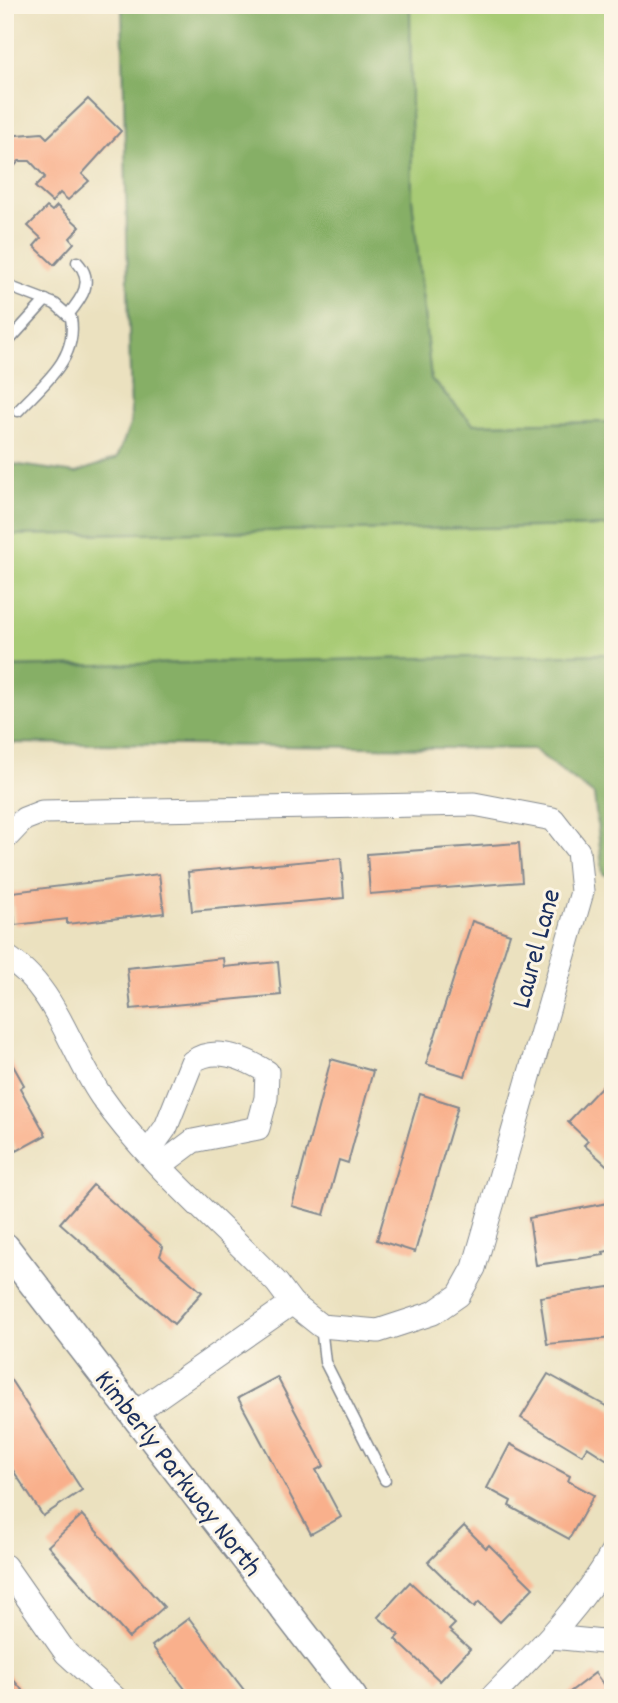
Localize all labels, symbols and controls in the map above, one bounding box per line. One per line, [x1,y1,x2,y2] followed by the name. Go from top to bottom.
[504,885,574,1014] street label: Laurel Lane
[82,1363,270,1587] street label: Kimberly Parkway North

